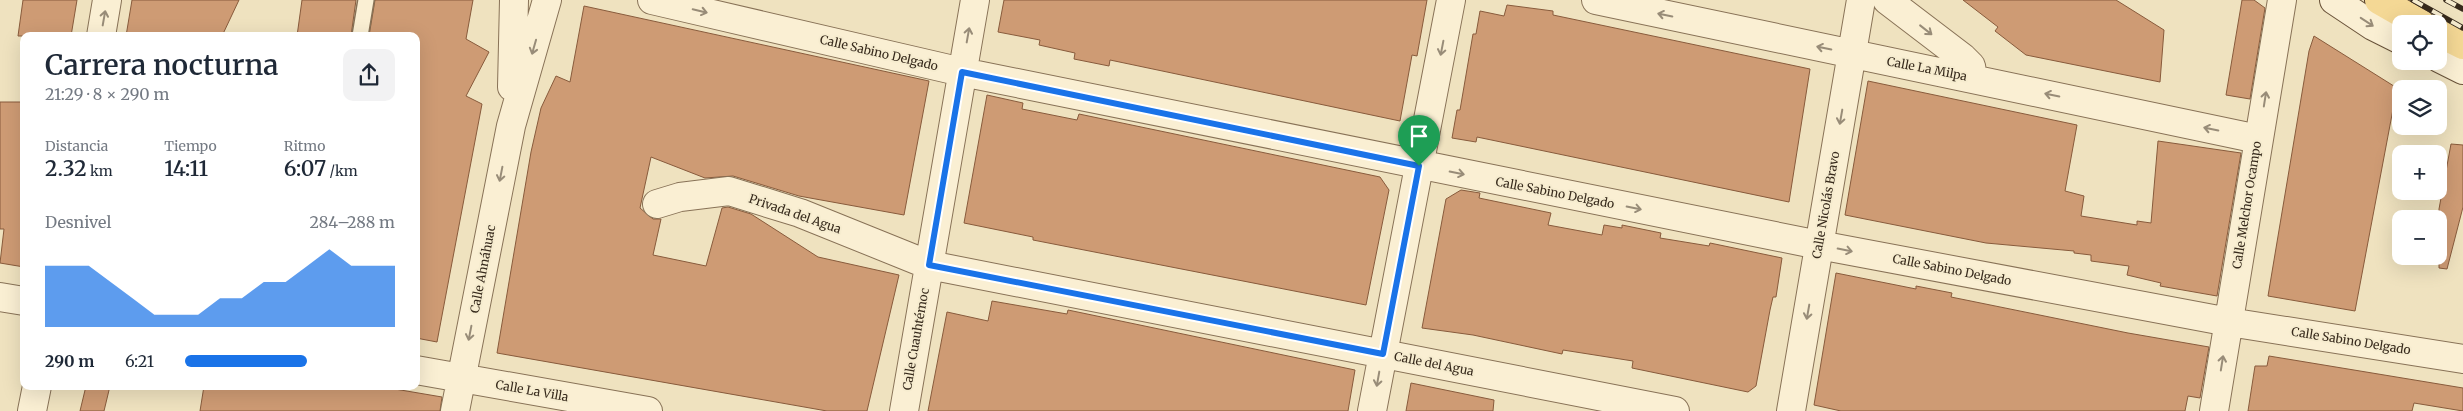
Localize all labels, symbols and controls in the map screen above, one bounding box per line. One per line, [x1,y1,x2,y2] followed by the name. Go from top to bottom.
[691,7,707,16] one-way arrow
[1657,9,1673,19] one-way arrow
[99,11,109,27] one-way arrow
[2392,15,2447,265] map controls
[2392,15,2447,70] button: locate
[2359,17,2373,27] one-way arrow
[1919,24,1932,35] one-way arrow
[964,28,974,44] one-way arrow
[819,32,940,73] street label: Calle Sabino Delgado
[528,38,538,54] one-way arrow
[1436,39,1446,55] one-way arrow
[1816,43,1832,52] one-way arrow
[45,47,279,83] text: Carrera nocturna
[343,49,395,101] button: share
[1886,53,1969,84] street label: Calle La Milpa
[2392,80,2447,135] button: layers
[45,84,169,104] text: 21:29 · 8 × 290 m
[2044,90,2060,99] one-way arrow
[2260,91,2270,107] one-way arrow
[1835,109,1845,125] one-way arrow
[1398,115,1440,166] pin
[1405,122,1433,150] icon: arrive
[2203,124,2219,133] one-way arrow
[45,137,108,155] text: Distancia
[164,137,217,155] text: Tiempo
[284,137,325,155] text: Ritmo
[2229,140,2264,270] street label: Calle Melchor Ocampo
[2392,145,2447,200] button: +
[1809,150,1842,260] street label: Calle Nicolás Bravo
[45,155,87,182] text: 2.32
[164,155,208,182] text: 14:11
[284,155,326,182] text: 6:07
[87,162,113,180] text: km
[326,162,358,180] text: /km
[496,166,506,182] one-way arrow
[1449,169,1465,179] one-way arrow
[1494,174,1616,211] street label: Calle Sabino Delgado
[747,191,844,237] street label: Privada del Agua
[1626,204,1642,214] one-way arrow
[2392,210,2447,265] button: −
[45,212,111,232] text: Desnivel
[309,212,395,232] text: 284–288 m
[467,224,498,314] street label: Calle Ahnáhuac
[1836,246,1852,255] one-way arrow
[1891,251,2013,288] street label: Calle Sabino Delgado
[899,287,932,391] street label: Calle Cuauhtémoc
[1802,303,1812,319] one-way arrow
[2290,324,2412,357] street label: Calle Sabino Delgado
[464,325,474,341] one-way arrow
[1393,348,1476,379] street label: Calle del Agua
[45,351,94,371] text: 290 m
[125,351,154,371] text: 6:21
[2217,355,2227,371] one-way arrow
[1373,371,1383,387] one-way arrow
[494,377,570,404] street label: Calle La Villa

